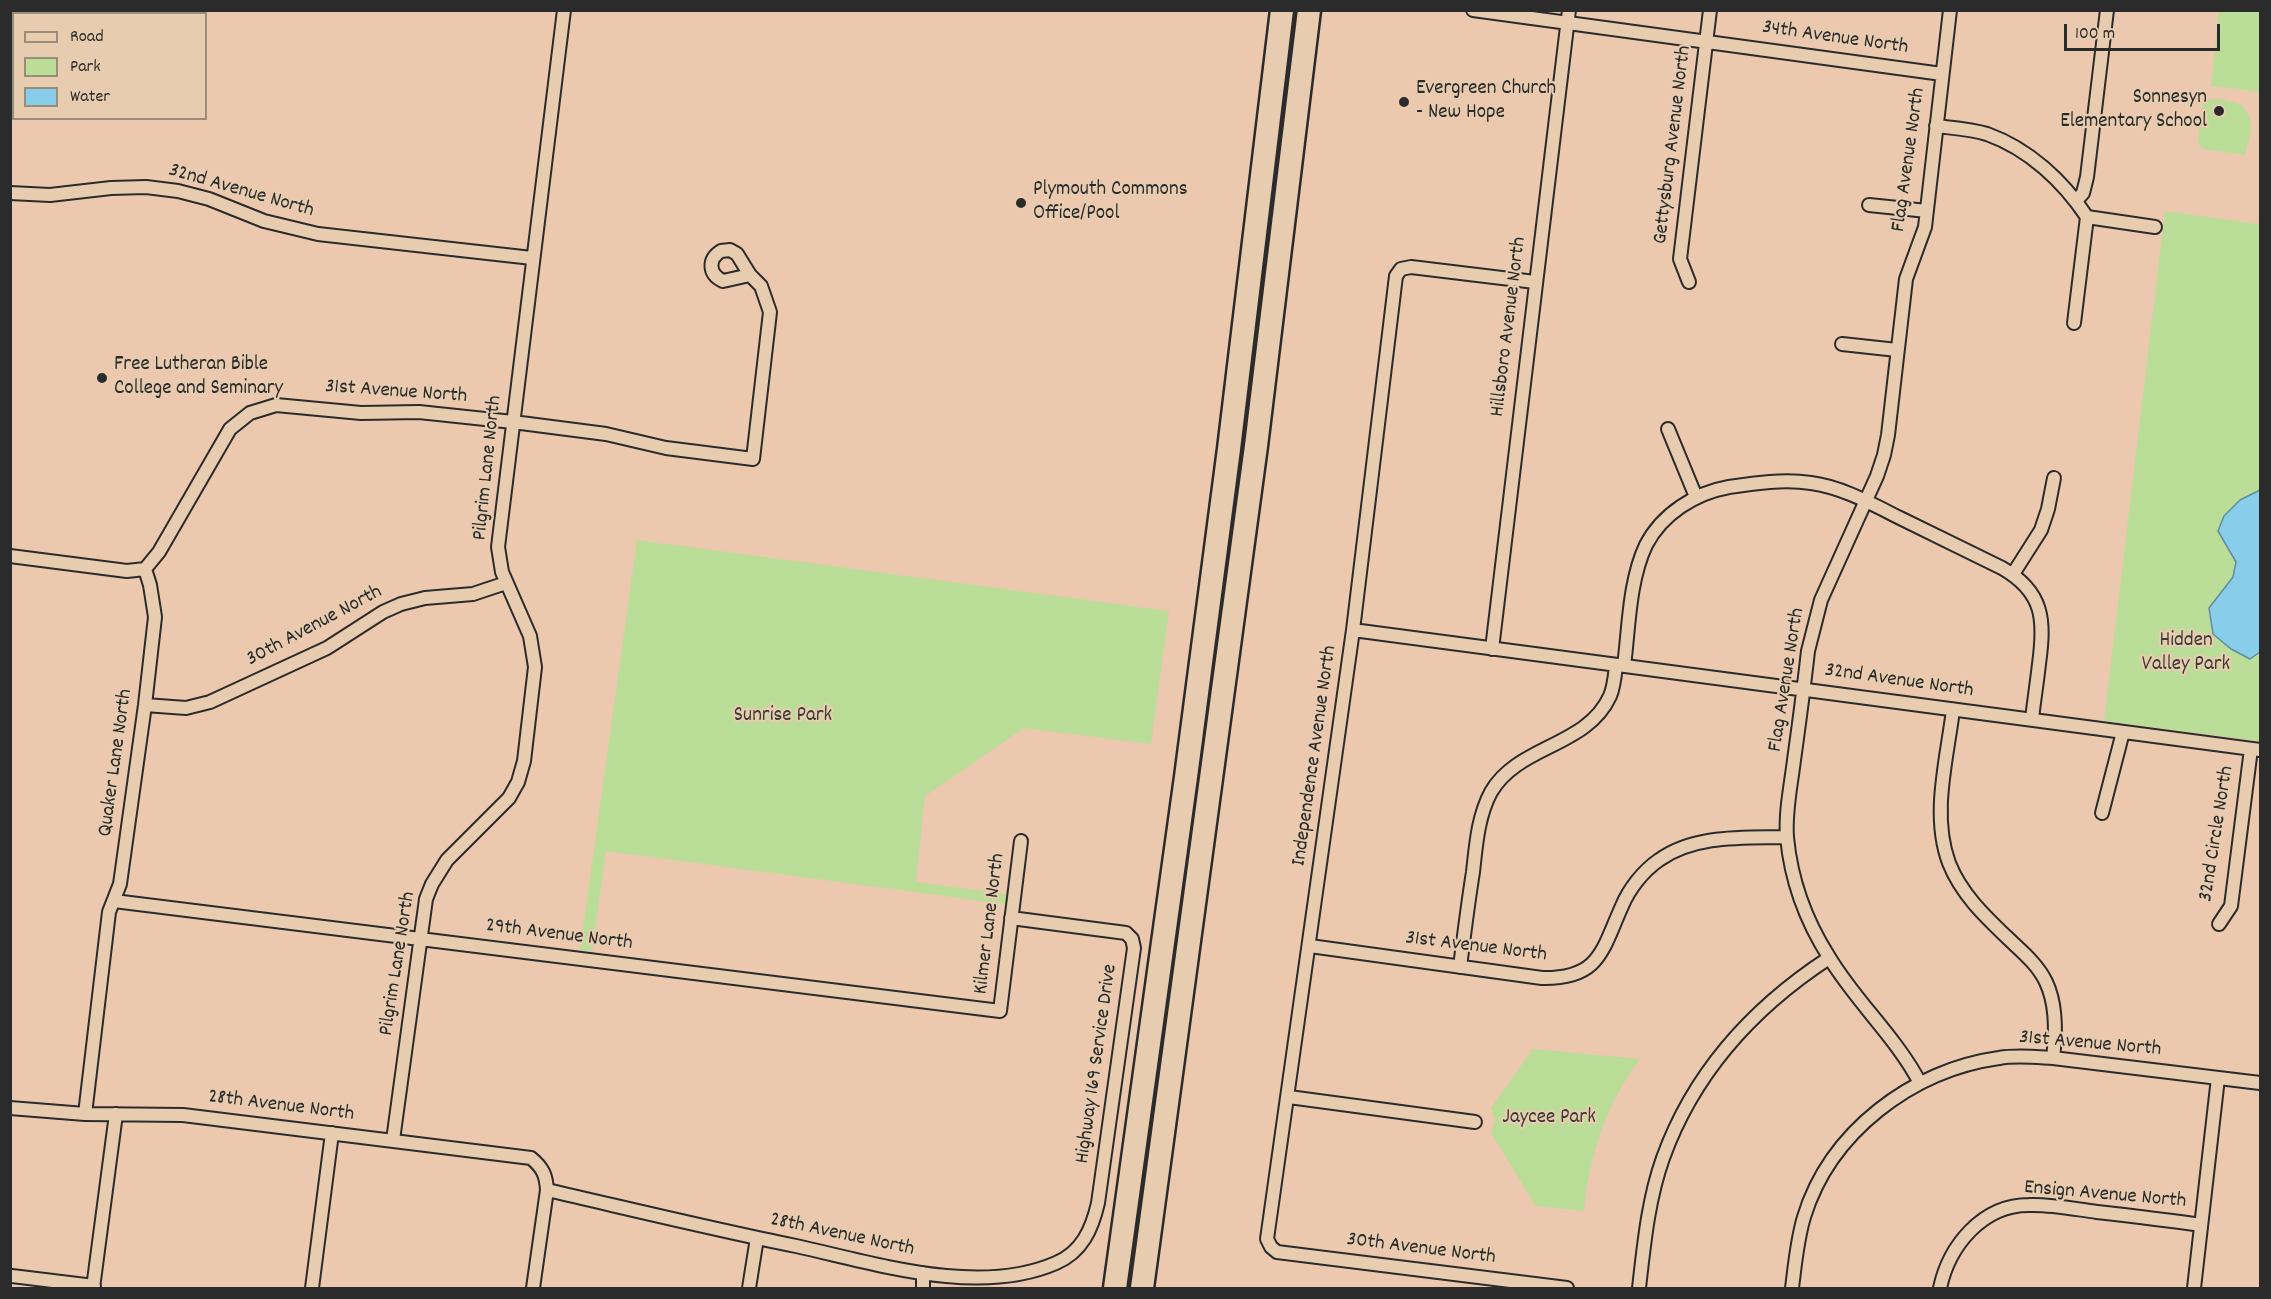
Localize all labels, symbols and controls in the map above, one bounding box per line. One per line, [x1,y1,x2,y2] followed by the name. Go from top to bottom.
[12,12,207,120] legend
[2067,12,2223,50] scale bar
[1760,16,1910,62] street label: 34th Avenue North
[2075,22,2115,47] text: 100 m
[70,25,104,50] text: Road
[1649,44,1699,246] street label: Gettysburg Avenue North
[70,55,101,80] text: Park
[1416,77,1556,127] place label: Evergreen Church - New Hope
[70,85,110,110] text: Water
[1887,86,1933,234] street label: Flag Avenue North
[2060,86,2207,136] place label: Sonnesyn Elementary School
[1397,95,1411,109] marker: Evergreen Church - New Hope
[2212,104,2226,118] marker: Sonnesyn Elementary School
[165,159,317,225] street label: 32nd Avenue North
[1033,178,1187,228] place label: Plymouth Commons Office/Pool
[1014,196,1028,210] marker: Plymouth Commons Office/Pool
[1486,236,1534,418] street label: Hillsboro Avenue North
[114,353,283,403] place label: Free Lutheran Bible College and Seminary
[95,371,109,385] marker: Free Lutheran Bible College and Seminary
[324,375,468,411] street label: 31st Avenue North
[469,394,509,542] street label: Pilgrim Lane North
[243,581,387,673] street label: 30th Avenue North
[1764,606,1812,754] street label: Flag Avenue North
[2142,629,2230,679] park label: Hidden Valley Park
[1288,644,1344,868] street label: Independence Avenue North
[1823,659,1975,705] street label: 32nd Avenue North
[94,688,140,838] street label: Quaker Lane North
[734,704,832,730] park label: Sunrise Park
[2195,764,2241,904] street label: 32nd Circle North
[970,852,1012,996] street label: Kilmer Lane North
[375,890,423,1038] street label: Pilgrim Lane North
[484,914,634,958] street label: 29th Avenue North
[1404,927,1548,969] street label: 31st Avenue North
[1072,963,1124,1165] street label: Highway 169 Service Drive
[2018,1026,2162,1064] street label: 31st Avenue North
[207,1086,355,1128] street label: 28th Avenue North
[1502,1106,1596,1132] park label: Jaycee Park
[2023,1176,2187,1216] street label: Ensign Avenue North
[768,1208,916,1264] street label: 28th Avenue North
[1345,1228,1497,1272] street label: 30th Avenue North

